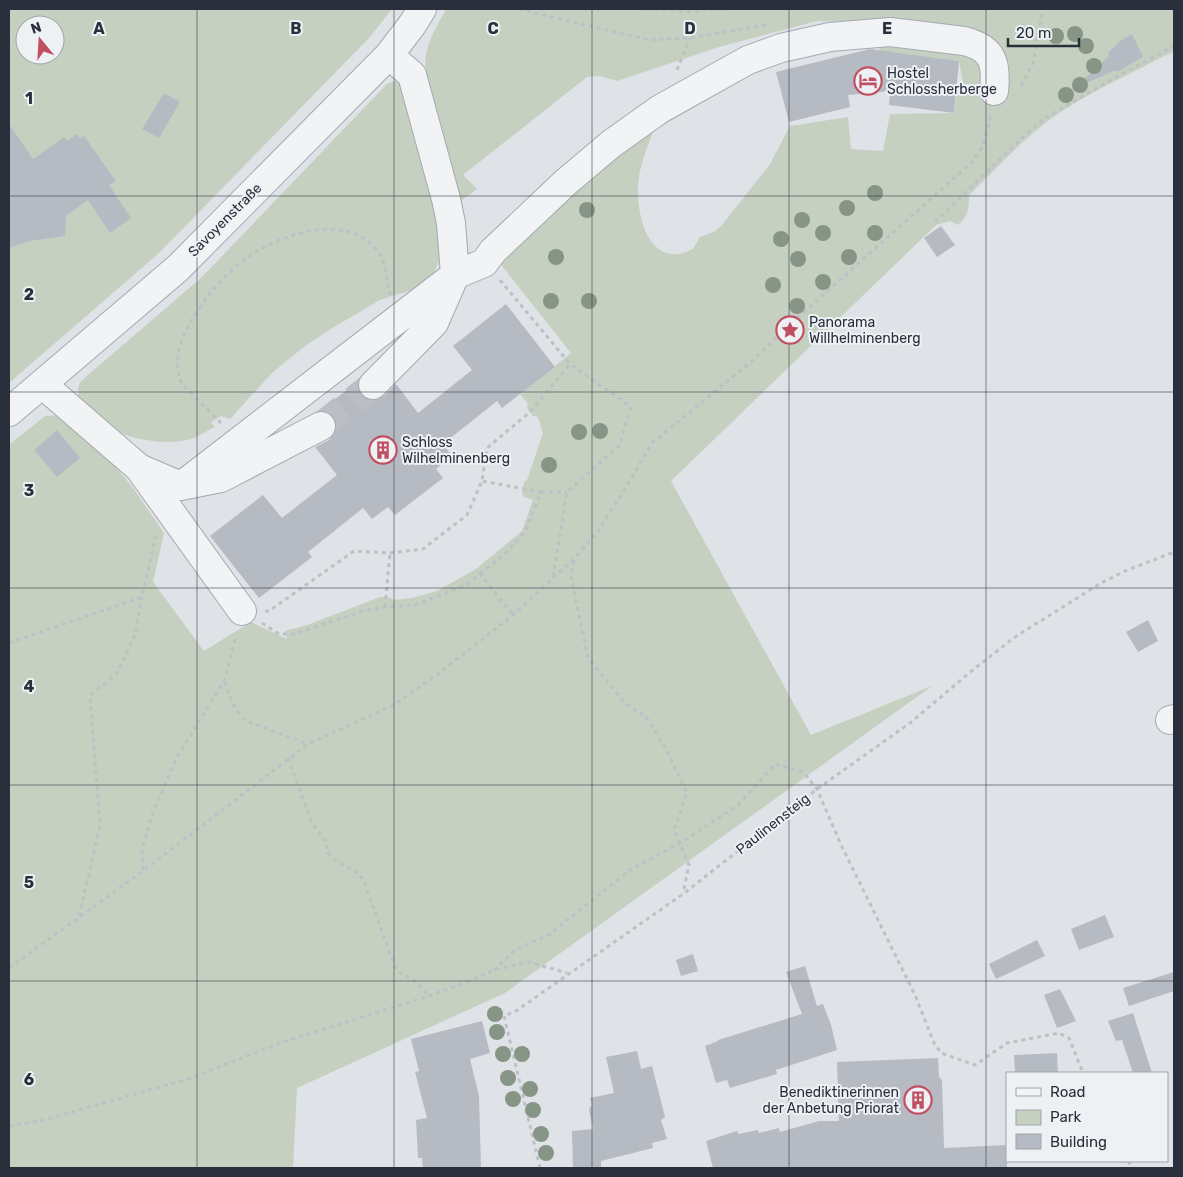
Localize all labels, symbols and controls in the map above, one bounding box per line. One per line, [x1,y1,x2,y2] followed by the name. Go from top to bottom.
[15,15,65,65] north arrow
[1008,15,1079,47] scale bar
[29,18,44,38] text: N
[93,19,105,38] text: A
[290,19,302,38] text: B
[487,19,499,38] text: C
[684,19,696,38] text: D
[882,19,892,38] text: E
[1016,24,1051,42] text: 20 m
[887,65,997,98] place label: Hostel Schlossherberge
[853,66,883,96] hotel icon: Hostel Schlossherberge
[25,89,33,108] text: 1
[185,180,265,260] street label: Savoyenstraße
[24,285,34,304] text: 2
[809,314,921,347] place label: Panorama Willhelminenberg
[775,315,805,345] place icon: Panorama Willhelminenberg
[402,434,510,467] place label: Schloss Wilhelminenberg
[368,435,398,465] building icon: Schloss Wilhelminenberg
[24,481,34,500] text: 3
[24,677,35,696] text: 4
[733,790,813,858] street label: Paulinensteig
[24,873,34,892] text: 5
[24,1070,34,1089] text: 6
[1006,1072,1168,1162] legend
[1050,1083,1086,1101] text: Road
[763,1084,900,1117] place label: Benediktinerinnen der Anbetung Priorat
[903,1085,933,1115] building icon: Benediktinerinnen der Anbetung Priorat
[1050,1108,1081,1126] text: Park
[1050,1133,1107,1151] text: Building

